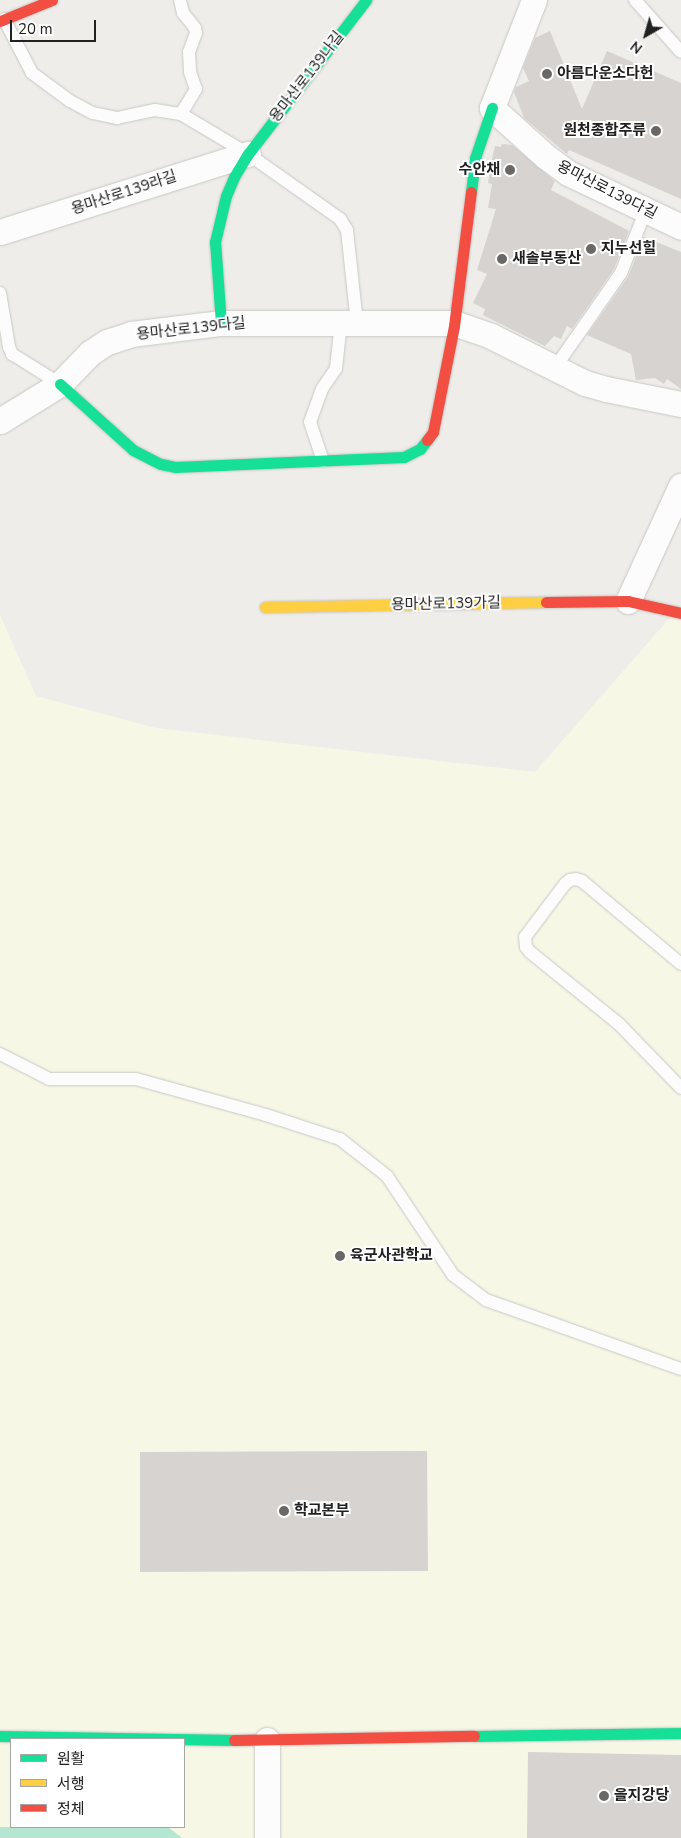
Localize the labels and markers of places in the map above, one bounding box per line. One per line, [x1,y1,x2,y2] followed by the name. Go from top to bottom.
[557,65,654,83] place label: 아름다운소다헌
[541,68,553,80] marker: 아름다운소다헌
[563,122,646,140] place label: 원천종합주류
[650,125,662,137] marker: 원천종합주류
[459,161,500,179] place label: 수안채
[504,164,516,176] marker: 수안채
[601,240,656,258] place label: 지누선힐
[585,243,597,255] marker: 지누선힐
[512,250,581,268] place label: 새솔부동산
[496,253,508,265] marker: 새솔부동산
[350,1247,433,1265] place label: 육군사관학교
[334,1250,346,1262] marker: 육군사관학교
[294,1502,349,1520] place label: 학교본부
[278,1505,290,1517] marker: 학교본부
[614,1787,669,1805] place label: 을지강당
[598,1790,610,1802] marker: 을지강당

